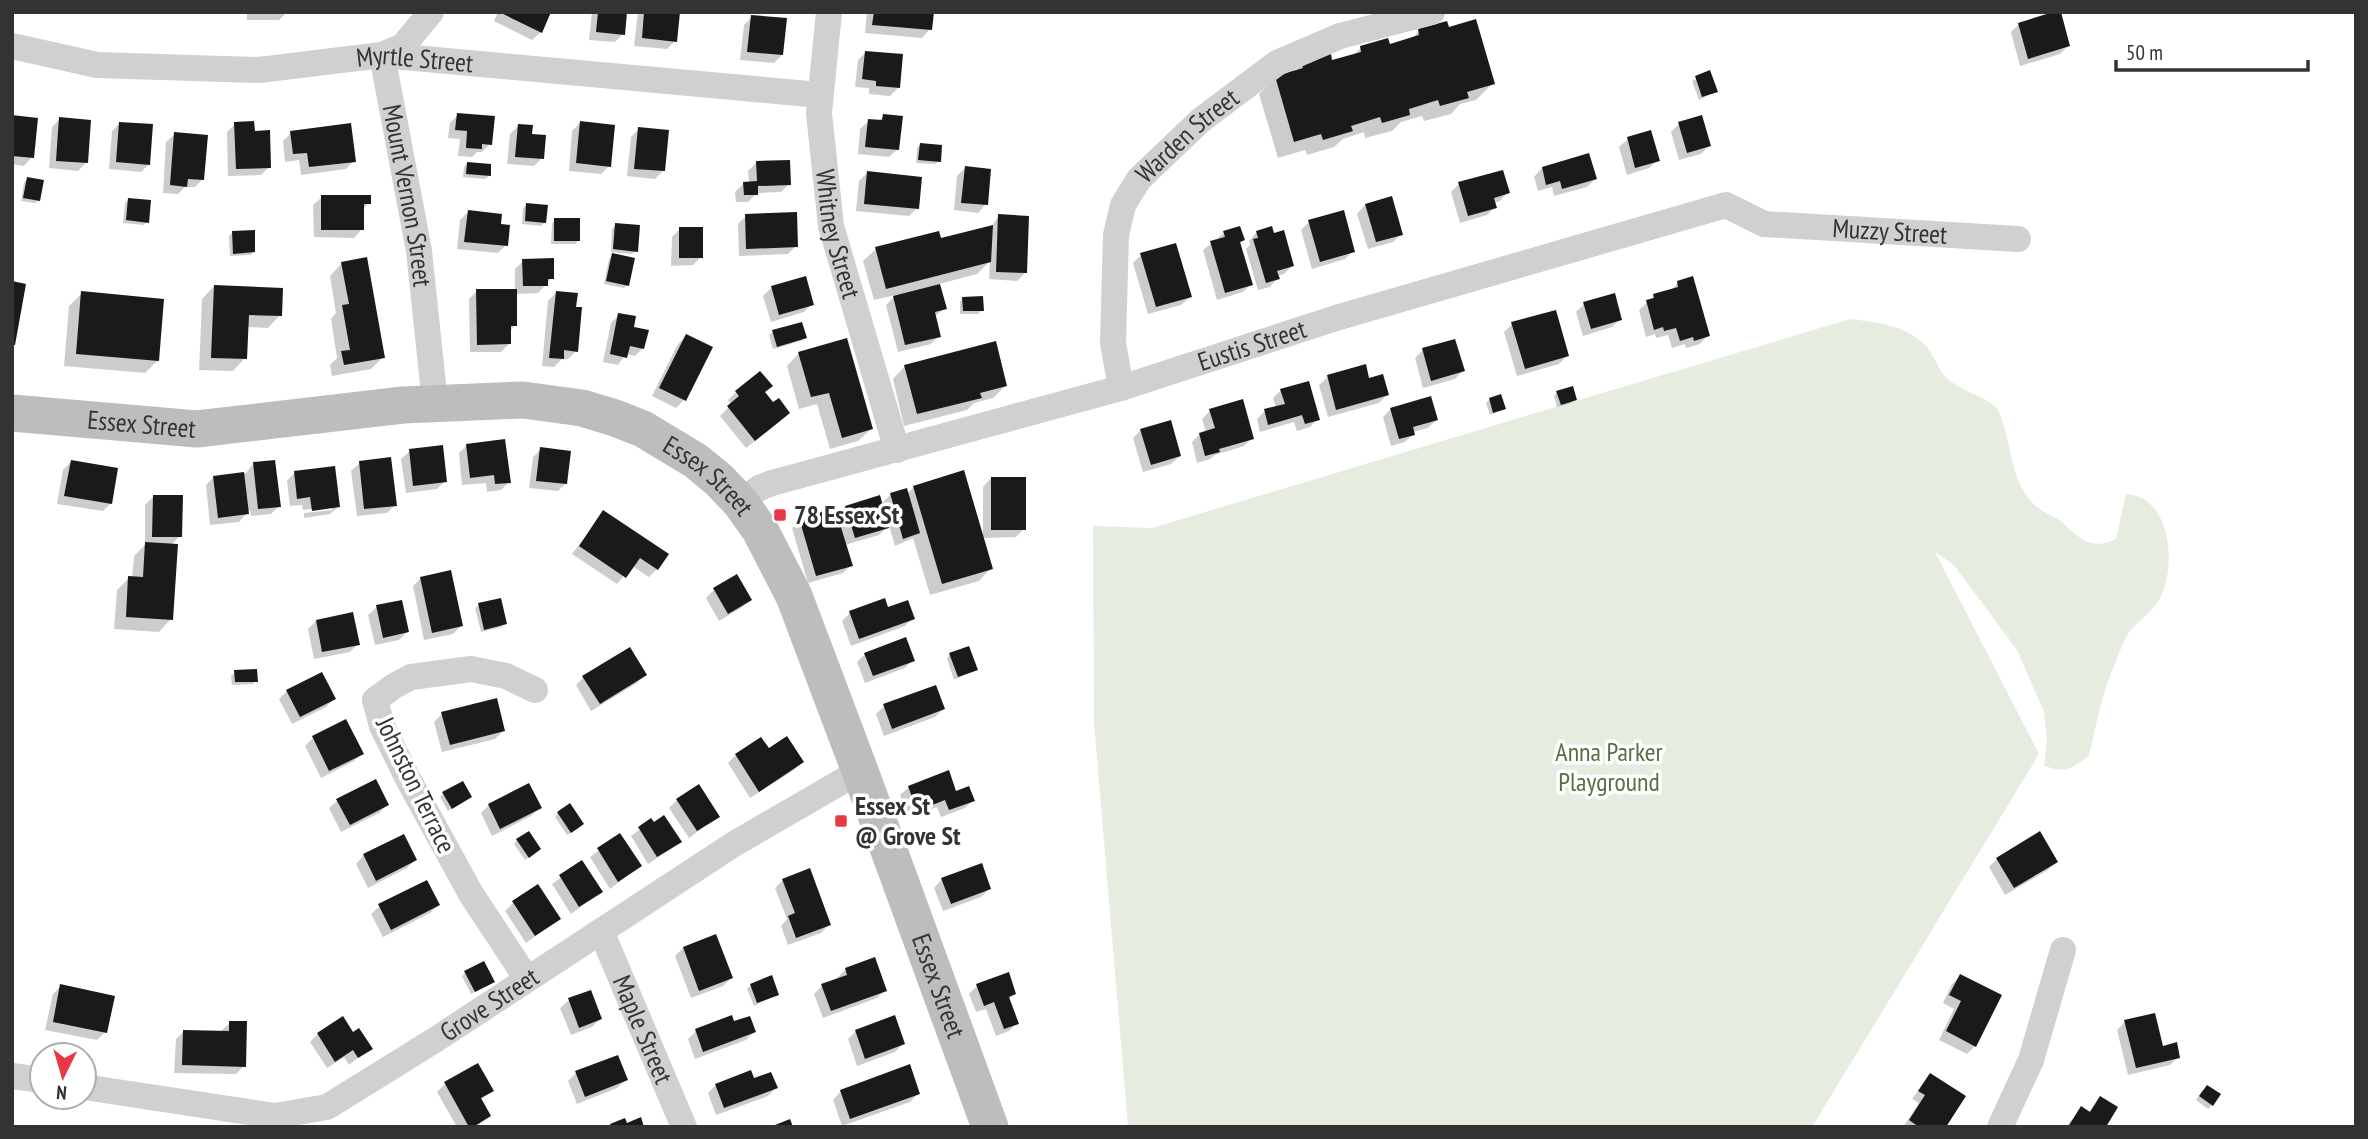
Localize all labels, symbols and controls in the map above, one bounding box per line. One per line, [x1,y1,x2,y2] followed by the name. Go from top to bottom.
[2116,28,2308,72] scale bar
[354,38,475,79] street label: Myrtle Street
[2126,39,2163,66] text: 50 m
[1128,81,1245,190] street label: Warden Street
[376,102,440,288] street label: Mount Vernon Street
[809,167,868,302] street label: Whitney Street
[1832,211,1948,251] street label: Muzzy Street
[1193,312,1310,378] street label: Eustis Street
[86,403,197,445] street label: Essex Street
[657,428,761,522] street label: Essex Street
[794,498,900,531] place label: 78 Essex St
[772,507,788,523] marker: 78 Essex St
[369,710,464,858] street label: Johnston Terrace
[1555,735,1663,798] park label: Anna Parker Playground
[855,789,961,852] place label: Essex St @ Grove St
[833,813,849,829] marker: Essex St @ Grove St
[905,929,973,1042] street label: Essex Street
[434,960,545,1048] street label: Grove Street
[606,970,681,1088] street label: Maple Street
[28,1041,98,1111] north arrow
[55,1081,68,1105] text: N

